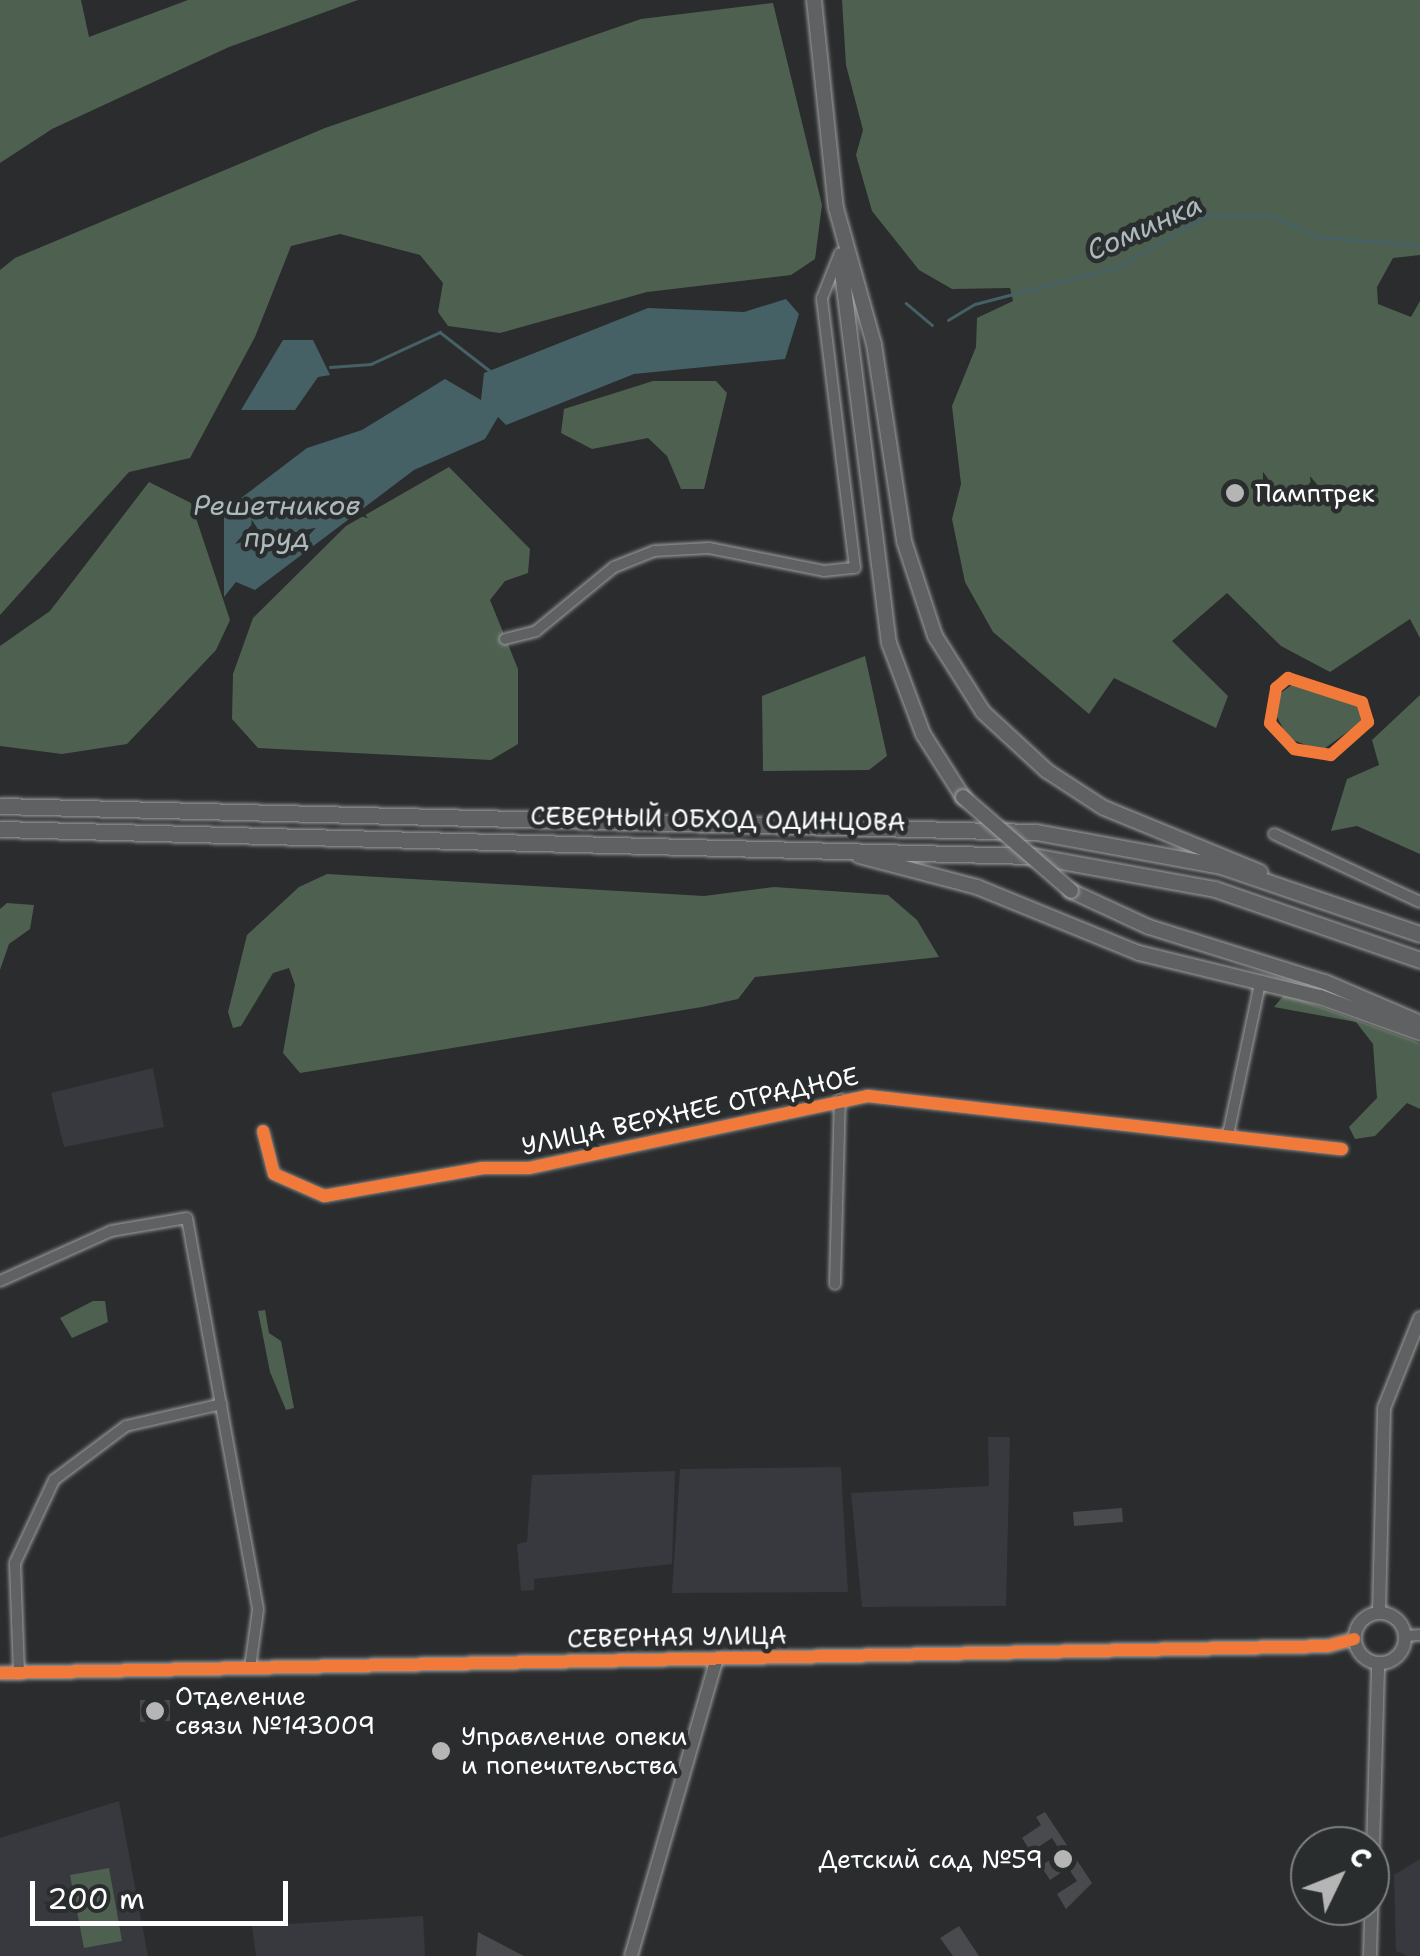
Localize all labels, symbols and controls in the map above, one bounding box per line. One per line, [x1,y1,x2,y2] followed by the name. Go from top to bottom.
[1081,187,1207,267] water label: Соминка
[1255,478,1375,508] place label: Памптрек
[1224,482,1246,504] marker: Памптрек
[194,488,360,554] water label: Решетников пруд
[530,801,906,837] street label: СЕВЕРНЫЙ ОБХОД ОДИНЦОВА
[519,1061,861,1161] street label: УЛИЦА ВЕРХНЕЕ ОТРАДНОЕ
[567,1620,787,1654] street label: СЕВЕРНАЯ УЛИЦА
[175,1682,375,1741] place label: Отделение связи №143009
[144,1700,166,1722] marker: Отделение связи №143009
[461,1722,687,1781] place label: Управление опеки и попечительства
[430,1740,452,1762] marker: Управление опеки и попечительства
[1290,1826,1390,1926] north arrow
[1341,1838,1380,1876] text: С
[819,1844,1043,1874] place label: Детский сад №59
[1052,1848,1074,1870] marker: Детский сад №59
[35,1861,292,1923] scale bar
[47,1878,145,1919] text: 200 m

